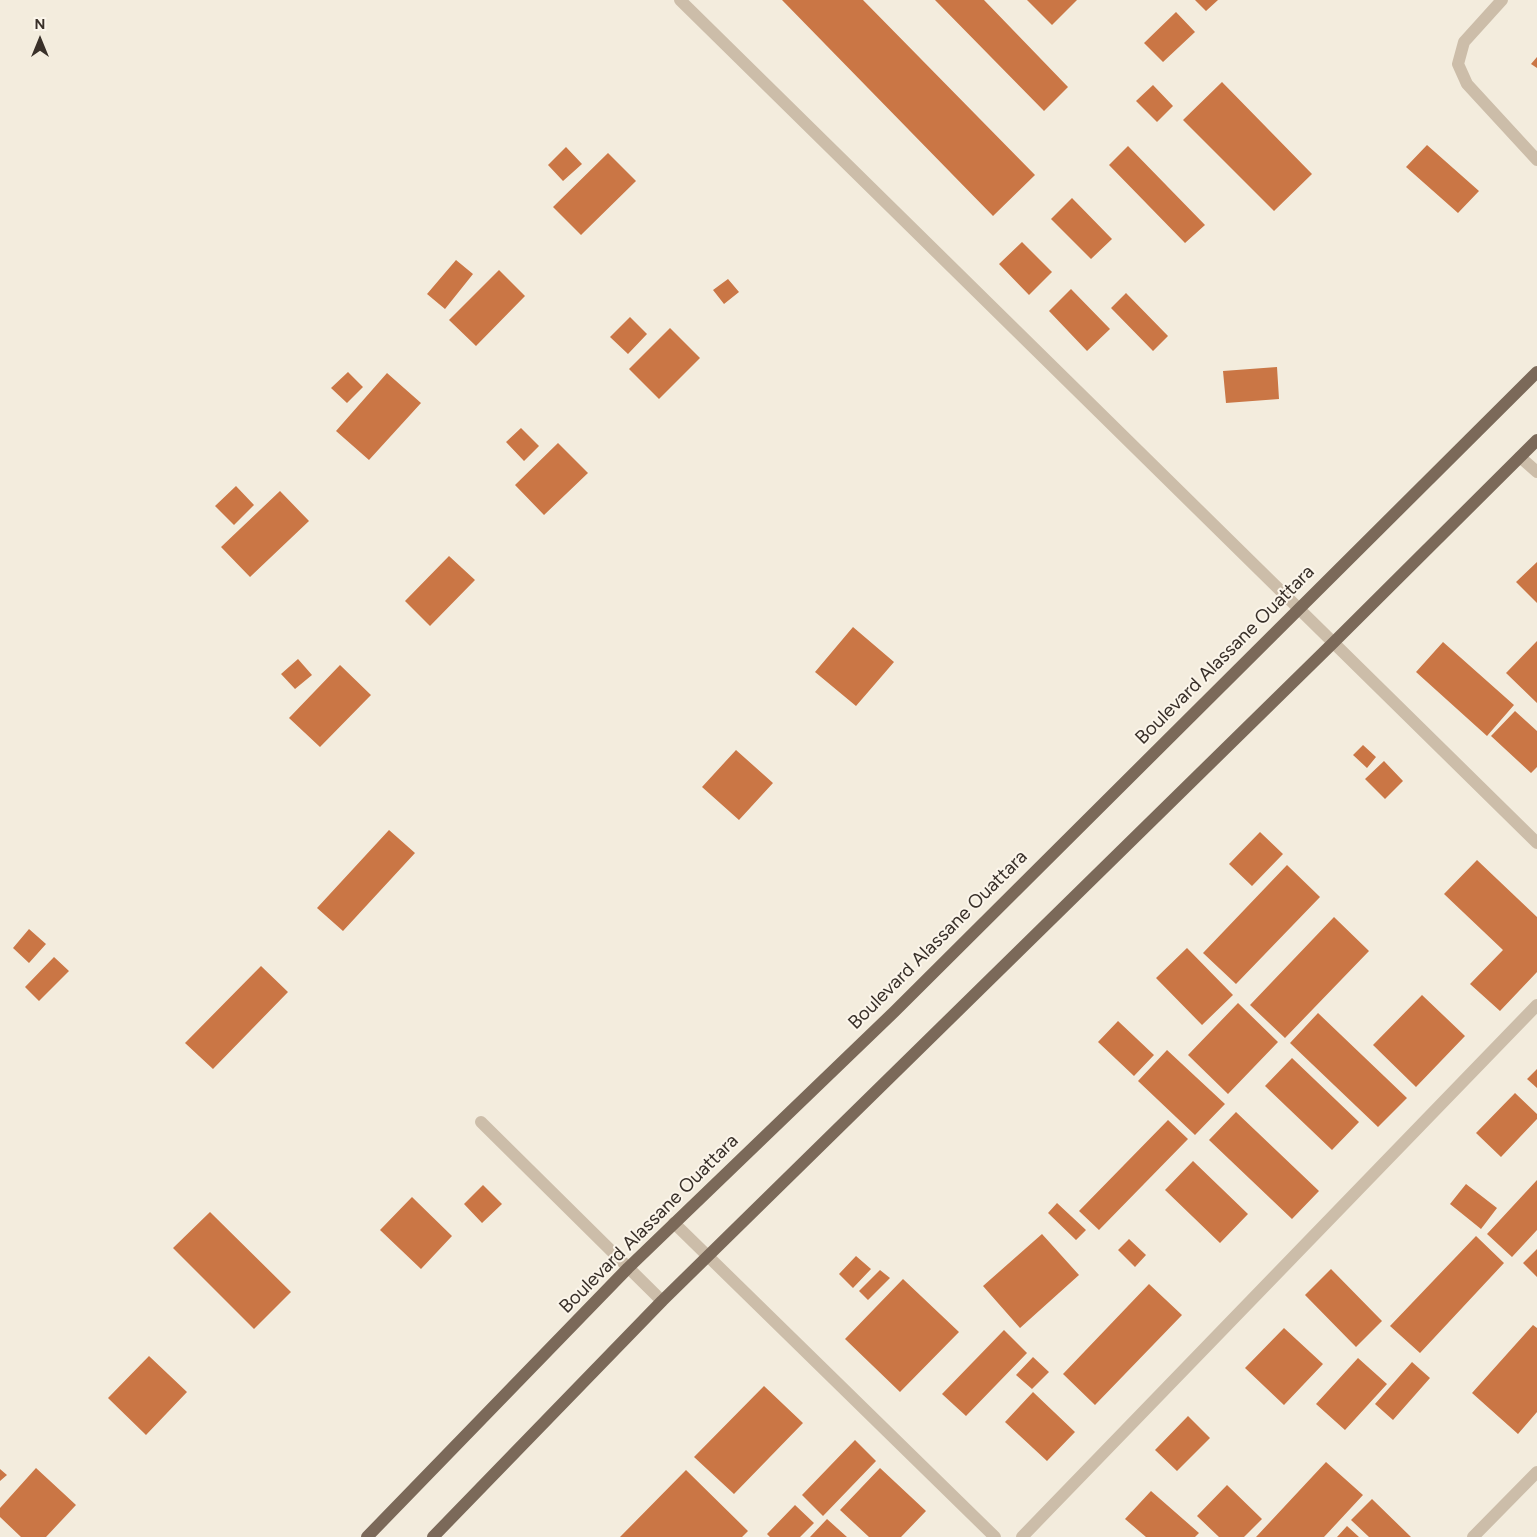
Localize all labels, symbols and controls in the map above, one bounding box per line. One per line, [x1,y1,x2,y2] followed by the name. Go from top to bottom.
[15,15,65,65] north arrow
[35,16,45,33] text: N
[1131,561,1319,749] street label: Boulevard Alassane Ouattara
[844,846,1032,1034] street label: Boulevard Alassane Ouattara
[555,1130,743,1318] street label: Boulevard Alassane Ouattara

